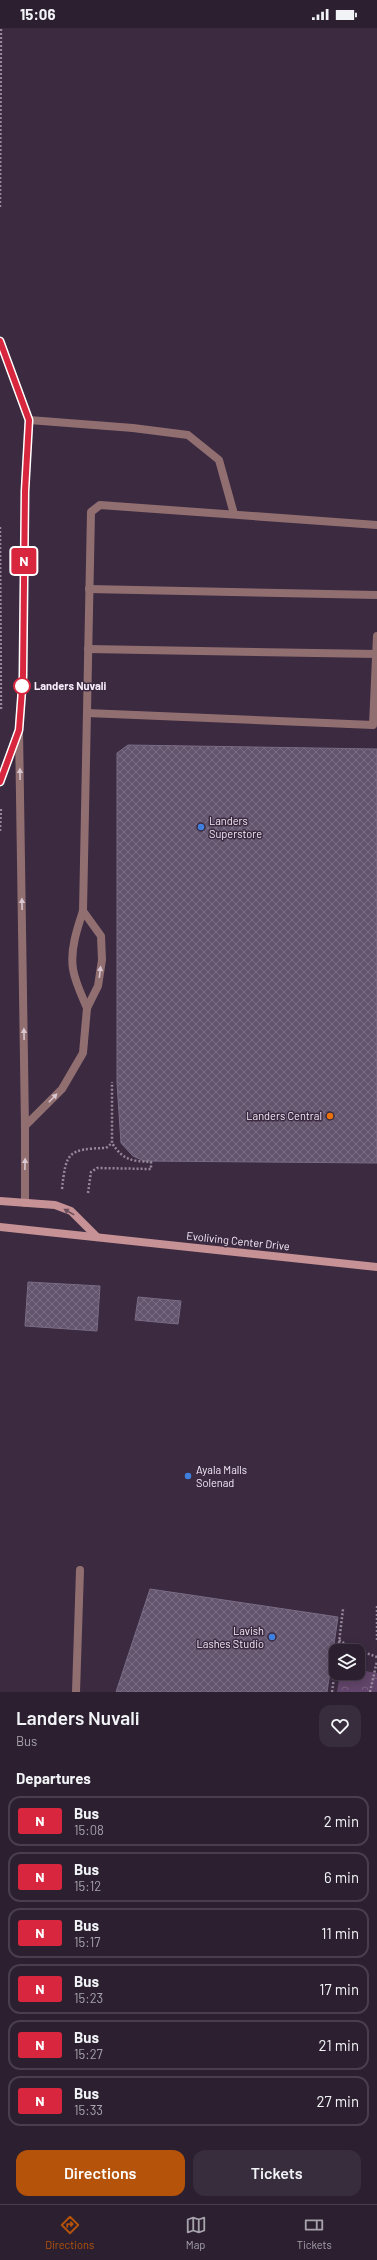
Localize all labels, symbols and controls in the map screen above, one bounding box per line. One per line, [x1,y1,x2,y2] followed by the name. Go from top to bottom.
[20,5,55,23] text: 15:06
[11,548,37,574] line badge: N
[19,552,29,569] text: N
[13,677,31,695] marker: Landers Nuvali
[34,679,106,692] place label: Landers Nuvali
[17,767,23,780] one-way arrow
[209,814,262,840] place label: Landers Superstore
[196,822,206,832] marker: Landers Superstore
[19,897,25,910] one-way arrow
[97,966,103,978] one-way arrow
[21,1027,27,1040] one-way arrow
[48,1093,58,1103] one-way arrow
[246,1109,322,1122] place label: Landers Central
[325,1111,335,1121] marker: Landers Central
[22,1157,28,1170] one-way arrow
[63,1208,75,1215] one-way arrow
[186,1229,291,1252] street label: Evoliving Center Drive
[196,1463,247,1489] place label: Ayala Malls Solenad
[183,1471,193,1481] marker: Ayala Malls Solenad
[197,1624,264,1650] place label: Lavish Lashes Studio
[267,1632,277,1642] marker: Lavish Lashes Studio
[329,1644,365,1680] map controls
[329,1644,365,1680] button: layers
[319,1705,361,1747] button: heart
[16,1706,140,1729] text: Landers Nuvali
[16,1733,37,1749] text: Bus
[16,1769,91,1787] text: Departures
[74,1804,99,1822] text: Bus
[35,1812,45,1829] text: N
[324,1812,359,1830] text: 2 min
[74,1822,104,1838] text: 15:08
[74,1860,99,1878] text: Bus
[35,1868,45,1885] text: N
[324,1868,359,1886] text: 6 min
[74,1878,101,1894] text: 15:12
[74,1916,99,1934] text: Bus
[35,1924,45,1941] text: N
[321,1924,359,1942] text: 11 min
[74,1934,100,1950] text: 15:17
[74,1972,99,1990] text: Bus
[35,1980,45,1997] text: N
[319,1980,359,1998] text: 17 min
[74,1990,103,2006] text: 15:23
[74,2028,99,2046] text: Bus
[35,2036,45,2053] text: N
[319,2036,359,2054] text: 21 min
[74,2046,103,2062] text: 15:27
[74,2084,99,2102] text: Bus
[35,2092,45,2109] text: N
[317,2092,359,2110] text: 27 min
[74,2102,103,2118] text: 15:33
[16,2150,185,2196] button: Directions
[193,2150,361,2196] button: Tickets
[45,2214,94,2251] tab: Directions
[185,2214,207,2251] tab: Map
[297,2214,332,2251] tab: Tickets

